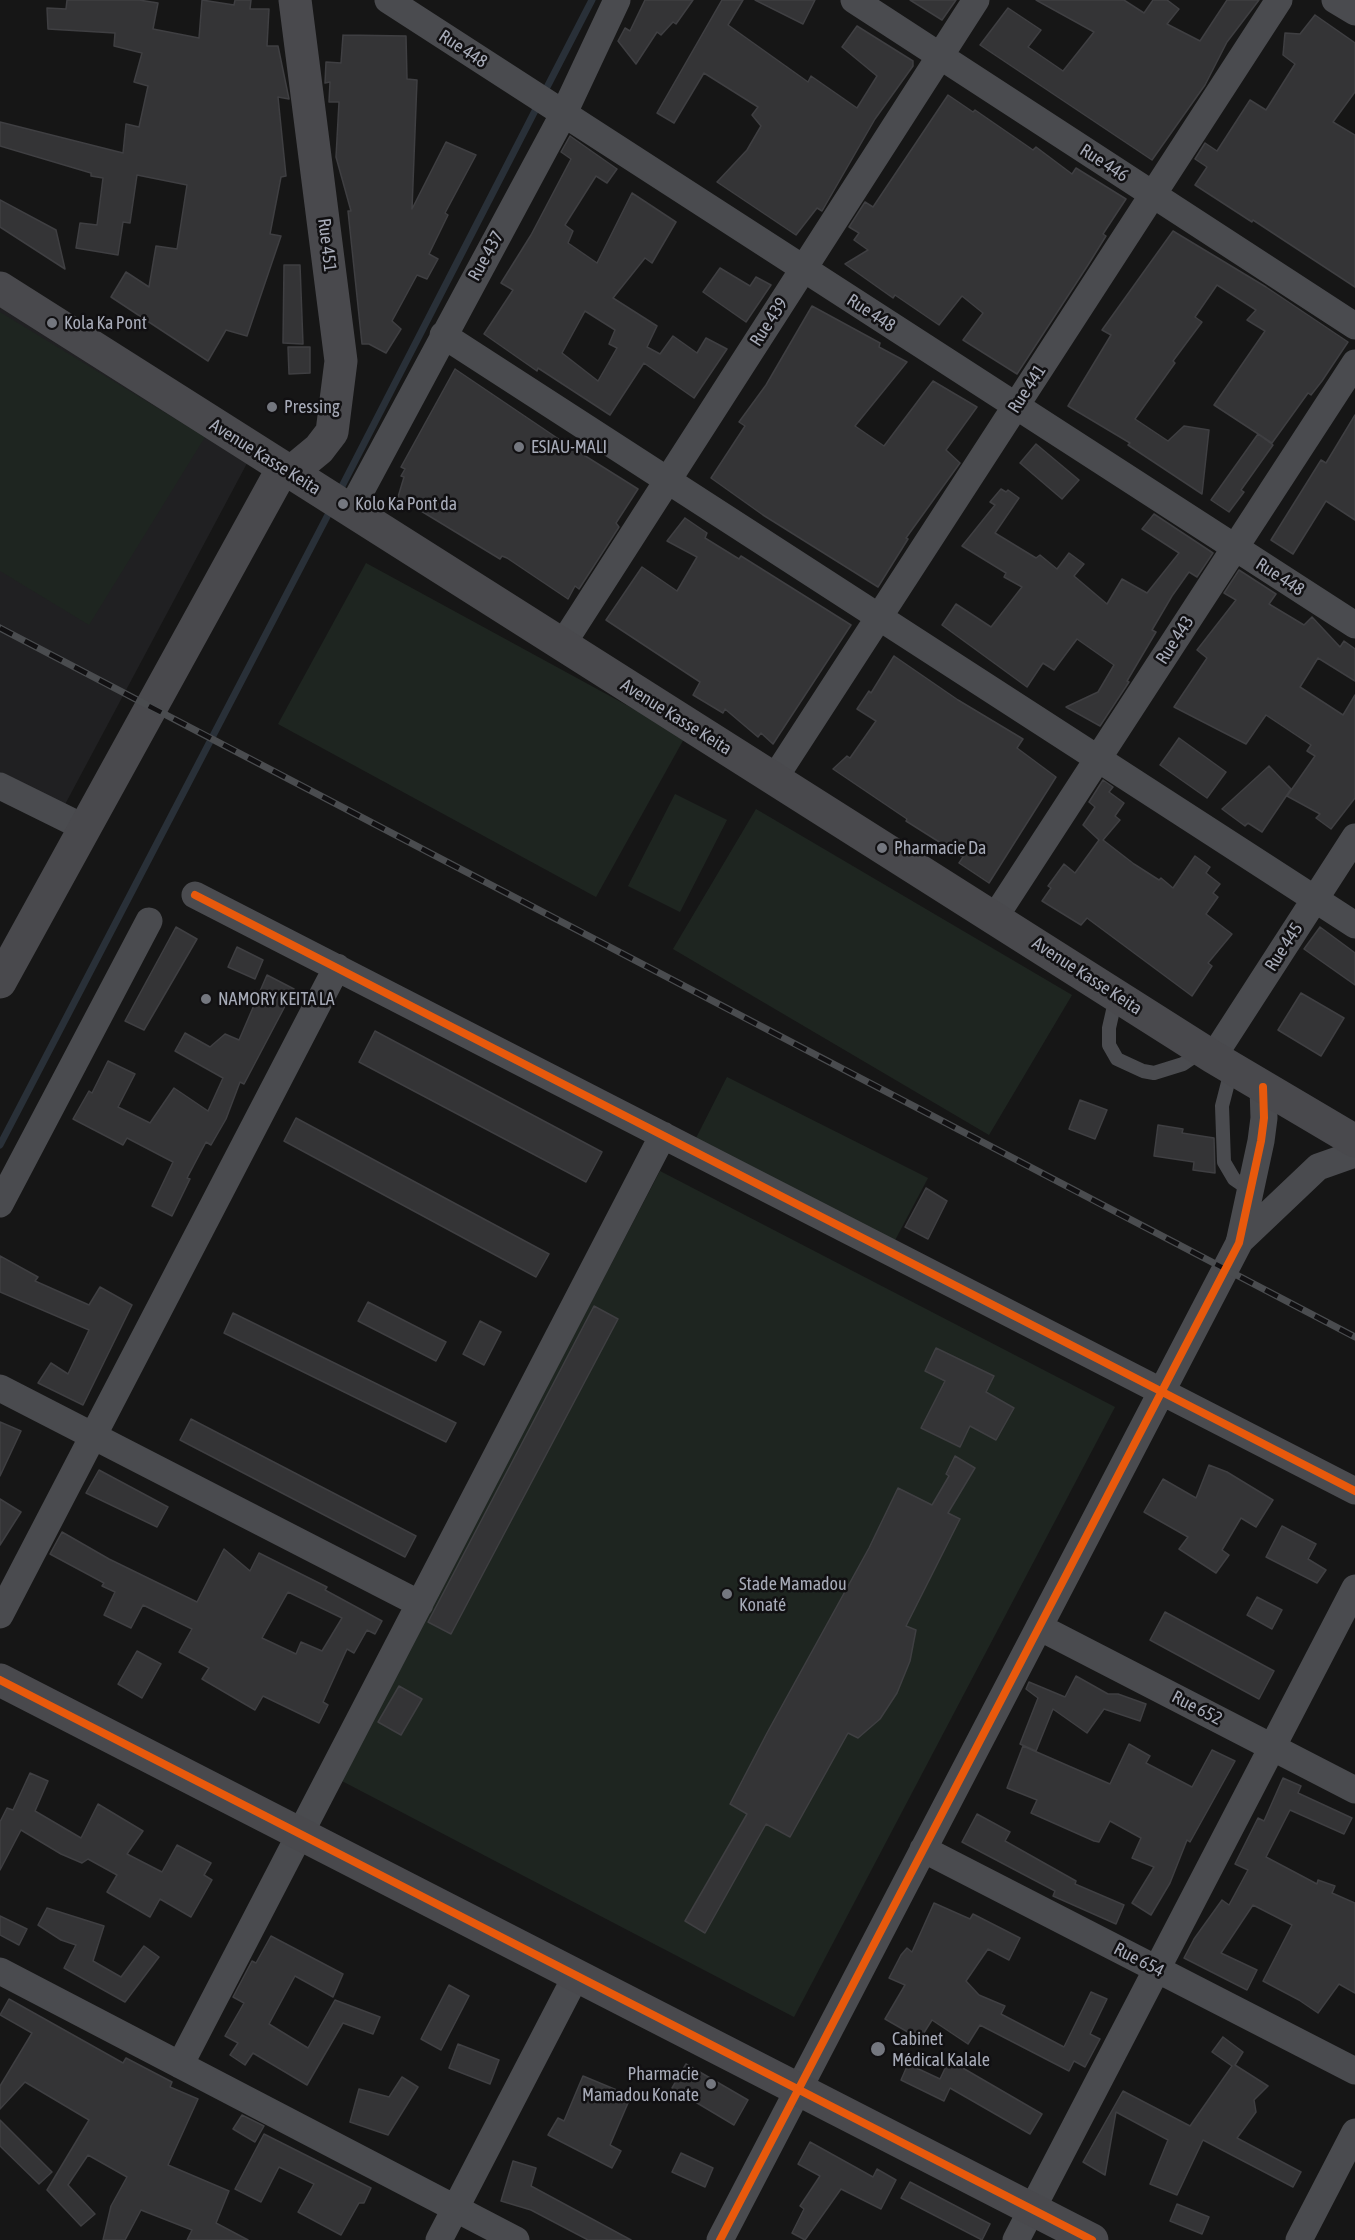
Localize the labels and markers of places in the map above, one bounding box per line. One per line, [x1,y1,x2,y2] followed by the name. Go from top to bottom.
[64,312,147,334] place label: Kola Ka Pont
[45,316,59,330] marker: Kola Ka Pont
[284,396,340,418] place label: Pressing
[265,400,279,414] marker: Pressing
[531,436,607,458] place label: ESIAU-MALI
[512,440,526,454] marker: ESIAU-MALI
[355,493,457,515] place label: Kolo Ka Pont da
[336,497,350,511] marker: Kolo Ka Pont da
[894,837,986,859] place label: Pharmacie Da
[875,841,889,855] marker: Pharmacie Da
[218,988,335,1010] place label: NAMORY KEITA LA
[199,992,213,1006] marker: NAMORY KEITA LA
[739,1573,847,1616] place label: Stade Mamadou Konaté
[720,1587,734,1601] marker: Stade Mamadou Konaté
[892,2028,990,2070] place label: Cabinet Médical Kalale
[869,2040,887,2058] marker: Cabinet Médical Kalale
[582,2063,699,2106] place label: Pharmacie Mamadou Konate
[704,2077,718,2091] marker: Pharmacie Mamadou Konate

